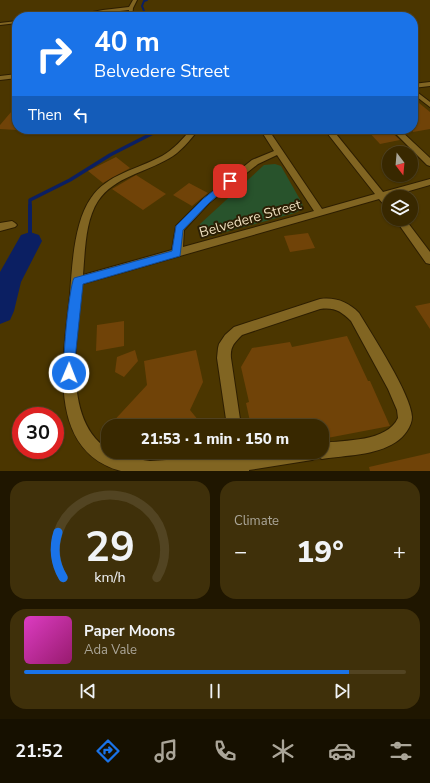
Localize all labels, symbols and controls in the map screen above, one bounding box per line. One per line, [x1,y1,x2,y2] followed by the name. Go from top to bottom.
[94,23,160,61] text: 40 m
[28,28,80,80] icon: right
[94,59,229,83] text: Belvedere Street
[70,104,92,126] icon: left
[28,105,62,125] text: Then
[382,146,418,182] north arrow
[382,146,418,226] map controls
[213,164,247,198] pin
[219,170,241,192] icon: arrive
[382,190,418,226] button: layers
[197,195,303,242] street label: Belvedere Street
[48,352,90,394] position arrow
[12,407,64,459] speed limit sign: 30
[141,429,289,449] text: 21:53 · 1 min · 150 m
[234,512,279,530] text: Climate
[85,519,135,576] text: 29
[296,532,344,573] text: 19°
[234,537,247,567] text: −
[393,537,406,567] text: +
[94,568,126,587] text: km/h
[84,621,175,641] text: Paper Moons
[84,641,137,659] text: Ada Vale
[77,680,99,702] icon: previous
[204,680,226,702] icon: pause
[331,680,353,702] icon: next
[94,737,122,765] icon: directions
[152,737,180,765] icon: music
[211,737,239,765] icon: phone
[269,737,297,765] icon: climate
[328,737,356,765] icon: car
[387,737,415,765] icon: filters
[15,739,63,763] text: 21:52

